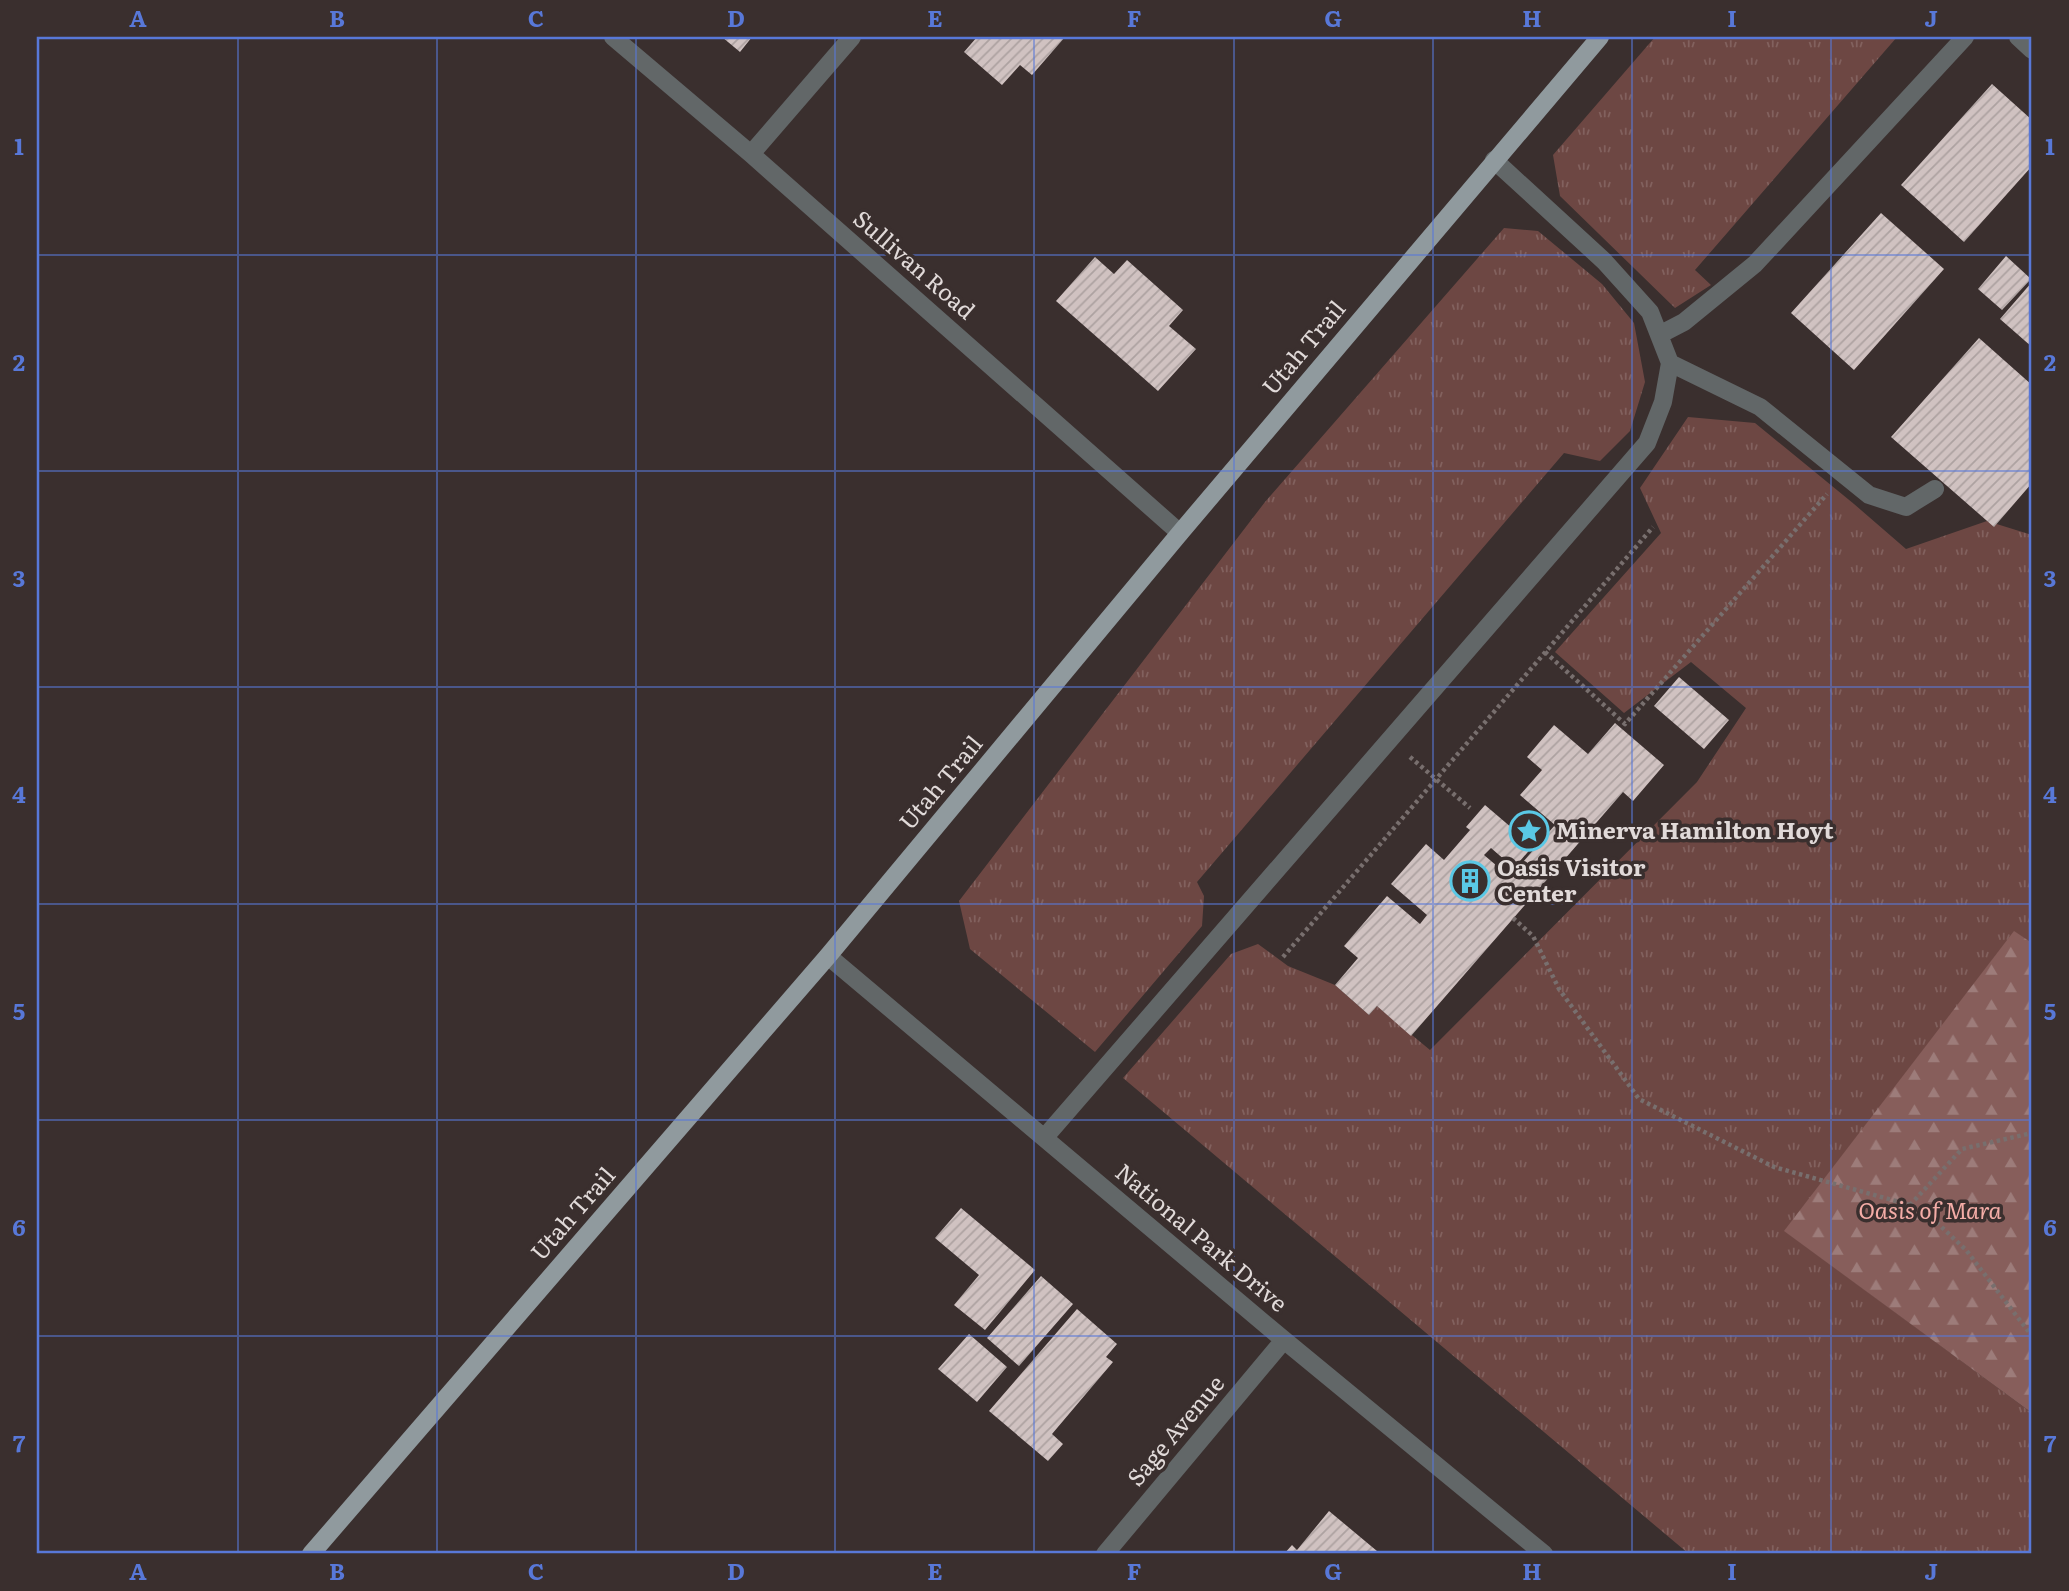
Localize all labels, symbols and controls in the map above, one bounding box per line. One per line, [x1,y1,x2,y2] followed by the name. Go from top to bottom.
[129,0,147,34] text: A
[329,0,345,34] text: B
[528,0,544,34] text: C
[727,0,745,34] text: D
[927,0,943,34] text: E
[1127,0,1142,34] text: F
[1324,0,1342,34] text: G
[1522,0,1542,34] text: H
[1727,0,1737,34] text: I
[1924,0,1938,34] text: J
[14,128,24,162] text: 1
[2045,128,2055,162] text: 1
[847,201,984,326] street label: Sullivan Road
[1253,292,1352,401] street label: Utah Trail
[13,344,25,378] text: 2
[2044,344,2056,378] text: 2
[13,560,25,594] text: 3
[2044,560,2056,594] text: 3
[890,727,989,836] street label: Utah Trail
[12,776,26,810] text: 4
[2043,776,2057,810] text: 4
[1508,810,1550,852] place icon: Minerva Hamilton Hoyt
[1556,812,1834,846] place label: Minerva Hamilton Hoyt
[1497,849,1646,909] place label: Oasis Visitor Center
[1449,860,1491,902] building icon: Oasis Visitor Center
[13,993,25,1027] text: 5
[2044,993,2056,1027] text: 5
[1109,1154,1296,1319] street label: National Park Drive
[521,1158,622,1267] street label: Utah Trail
[1858,1192,2002,1226] park label: Oasis of Mara
[12,1209,26,1243] text: 6
[2043,1209,2057,1243] text: 6
[1118,1367,1231,1493] street label: Sage Avenue
[13,1425,26,1459] text: 7
[2044,1425,2057,1459] text: 7
[129,1553,147,1587] text: A
[329,1553,345,1587] text: B
[528,1553,544,1587] text: C
[727,1553,745,1587] text: D
[927,1553,943,1587] text: E
[1127,1553,1142,1587] text: F
[1324,1553,1342,1587] text: G
[1522,1553,1542,1587] text: H
[1727,1553,1737,1587] text: I
[1924,1553,1938,1587] text: J

